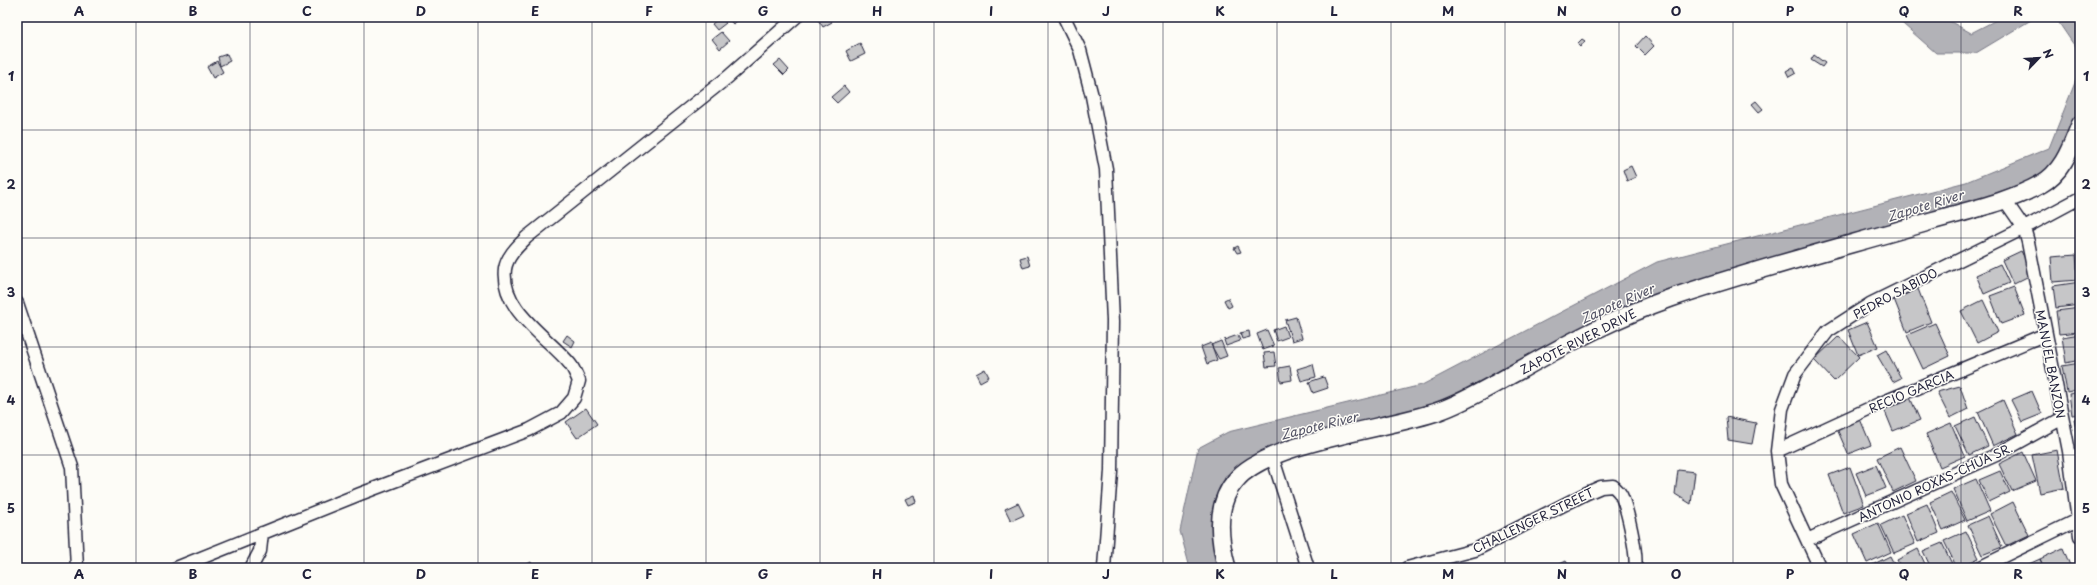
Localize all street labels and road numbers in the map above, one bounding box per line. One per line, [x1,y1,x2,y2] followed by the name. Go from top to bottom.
[1850,263,1940,323] street label: PEDRO SABIDO
[1517,304,1639,378] street label: ZAPOTE RIVER DRIVE
[2032,308,2070,420] street label: MANUEL BANZON
[1866,365,1956,417] street label: RECIO GARCIA
[1855,438,2015,526] street label: ANTONIO ROXAS-CHUA SR.
[1469,482,1597,557] street label: CHALLENGER STREET

